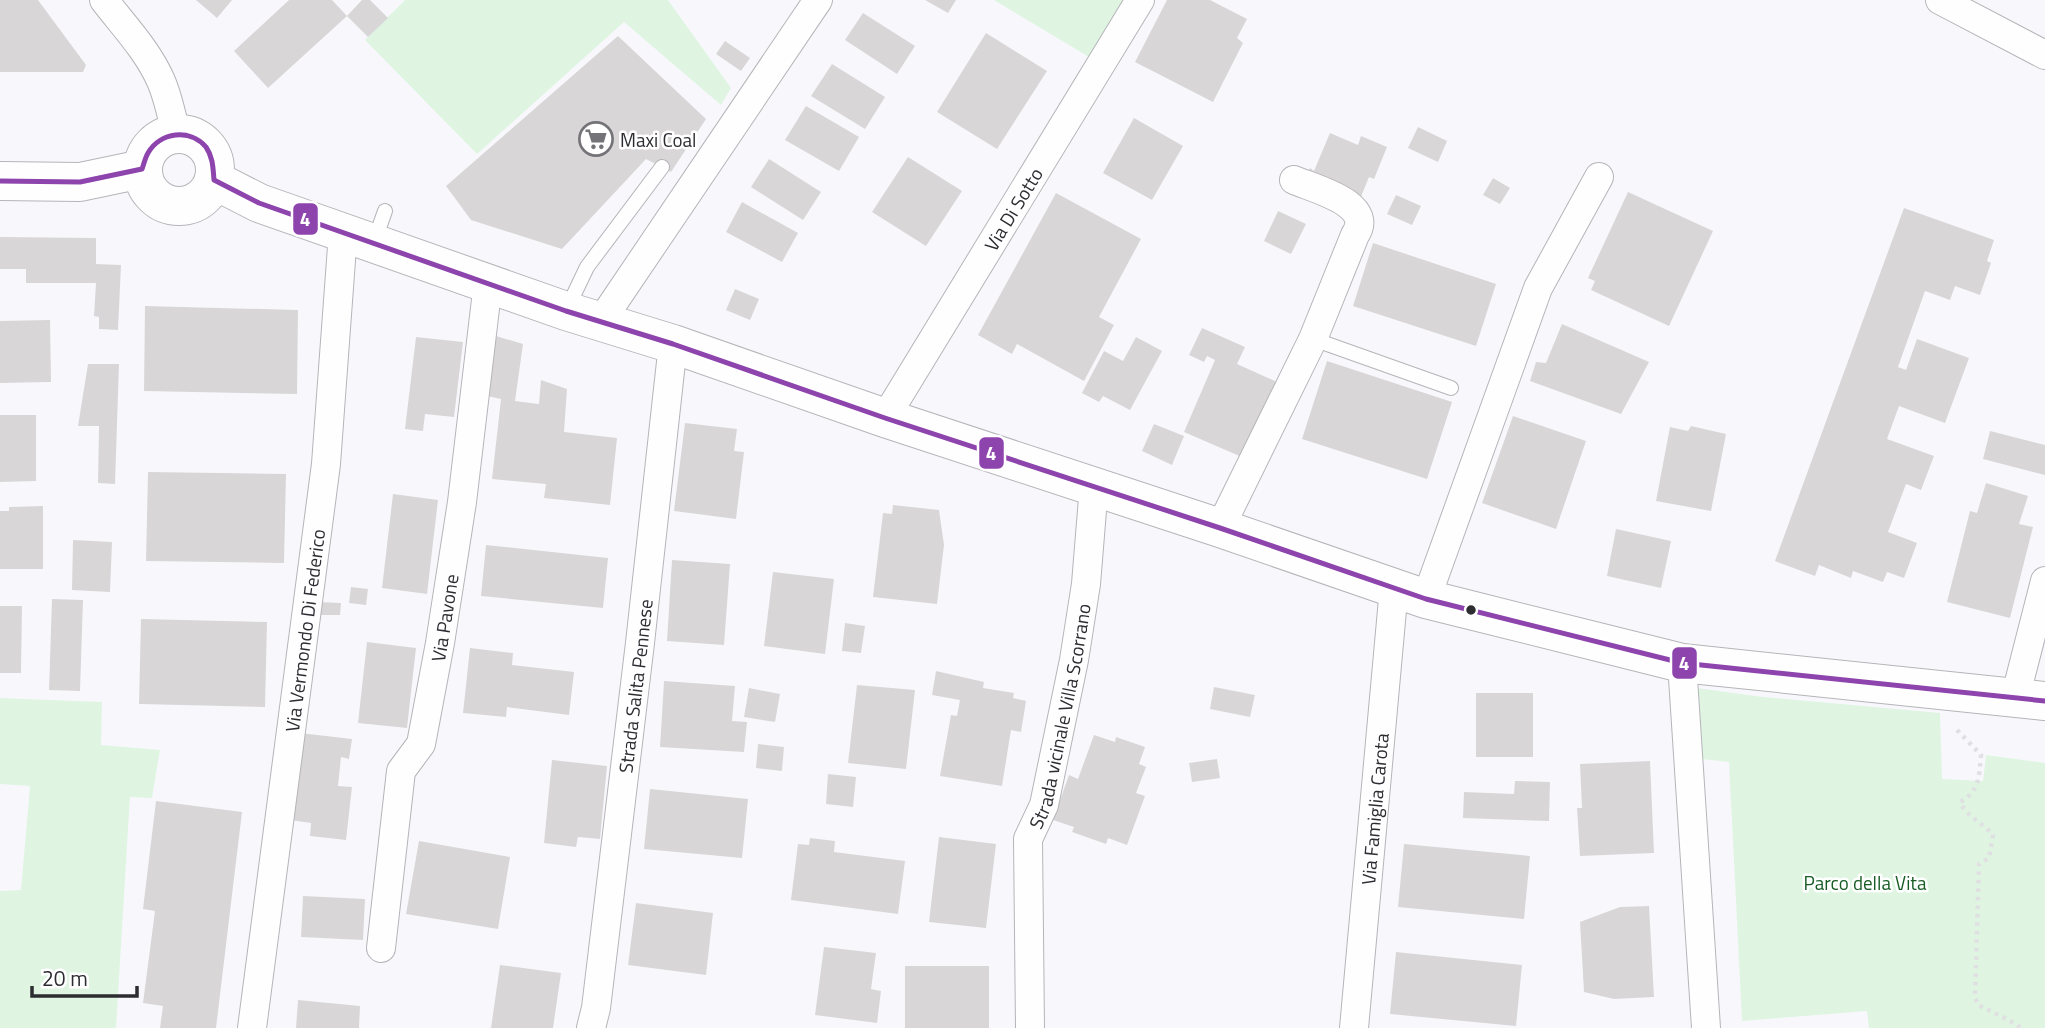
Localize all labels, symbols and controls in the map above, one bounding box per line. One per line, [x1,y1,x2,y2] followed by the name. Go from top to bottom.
[577,120,615,158] supermarket icon: Maxi Coal
[620,125,697,154] place label: Maxi Coal
[976,161,1049,256] street label: Via Di Sotto
[292,202,319,236] line badge: 4
[300,204,310,233] text: 4
[978,436,1005,470] line badge: 4
[986,438,996,467] text: 4
[276,527,332,734] street label: Via Vermondo Di Federico
[422,572,465,664] street label: Via Pavone
[610,598,659,774] street label: Strada Salita Pennese
[1020,601,1097,833] street label: Strada vicinale Villa Scorrano
[1464,603,1478,617] unlabelled marker
[1671,646,1698,680] line badge: 4
[1679,648,1689,677] text: 4
[1353,731,1395,886] street label: Via Famiglia Carota
[1804,868,1927,897] park label: Parco della Vita
[32,954,136,998] scale bar
[42,962,88,994] text: 20 m

